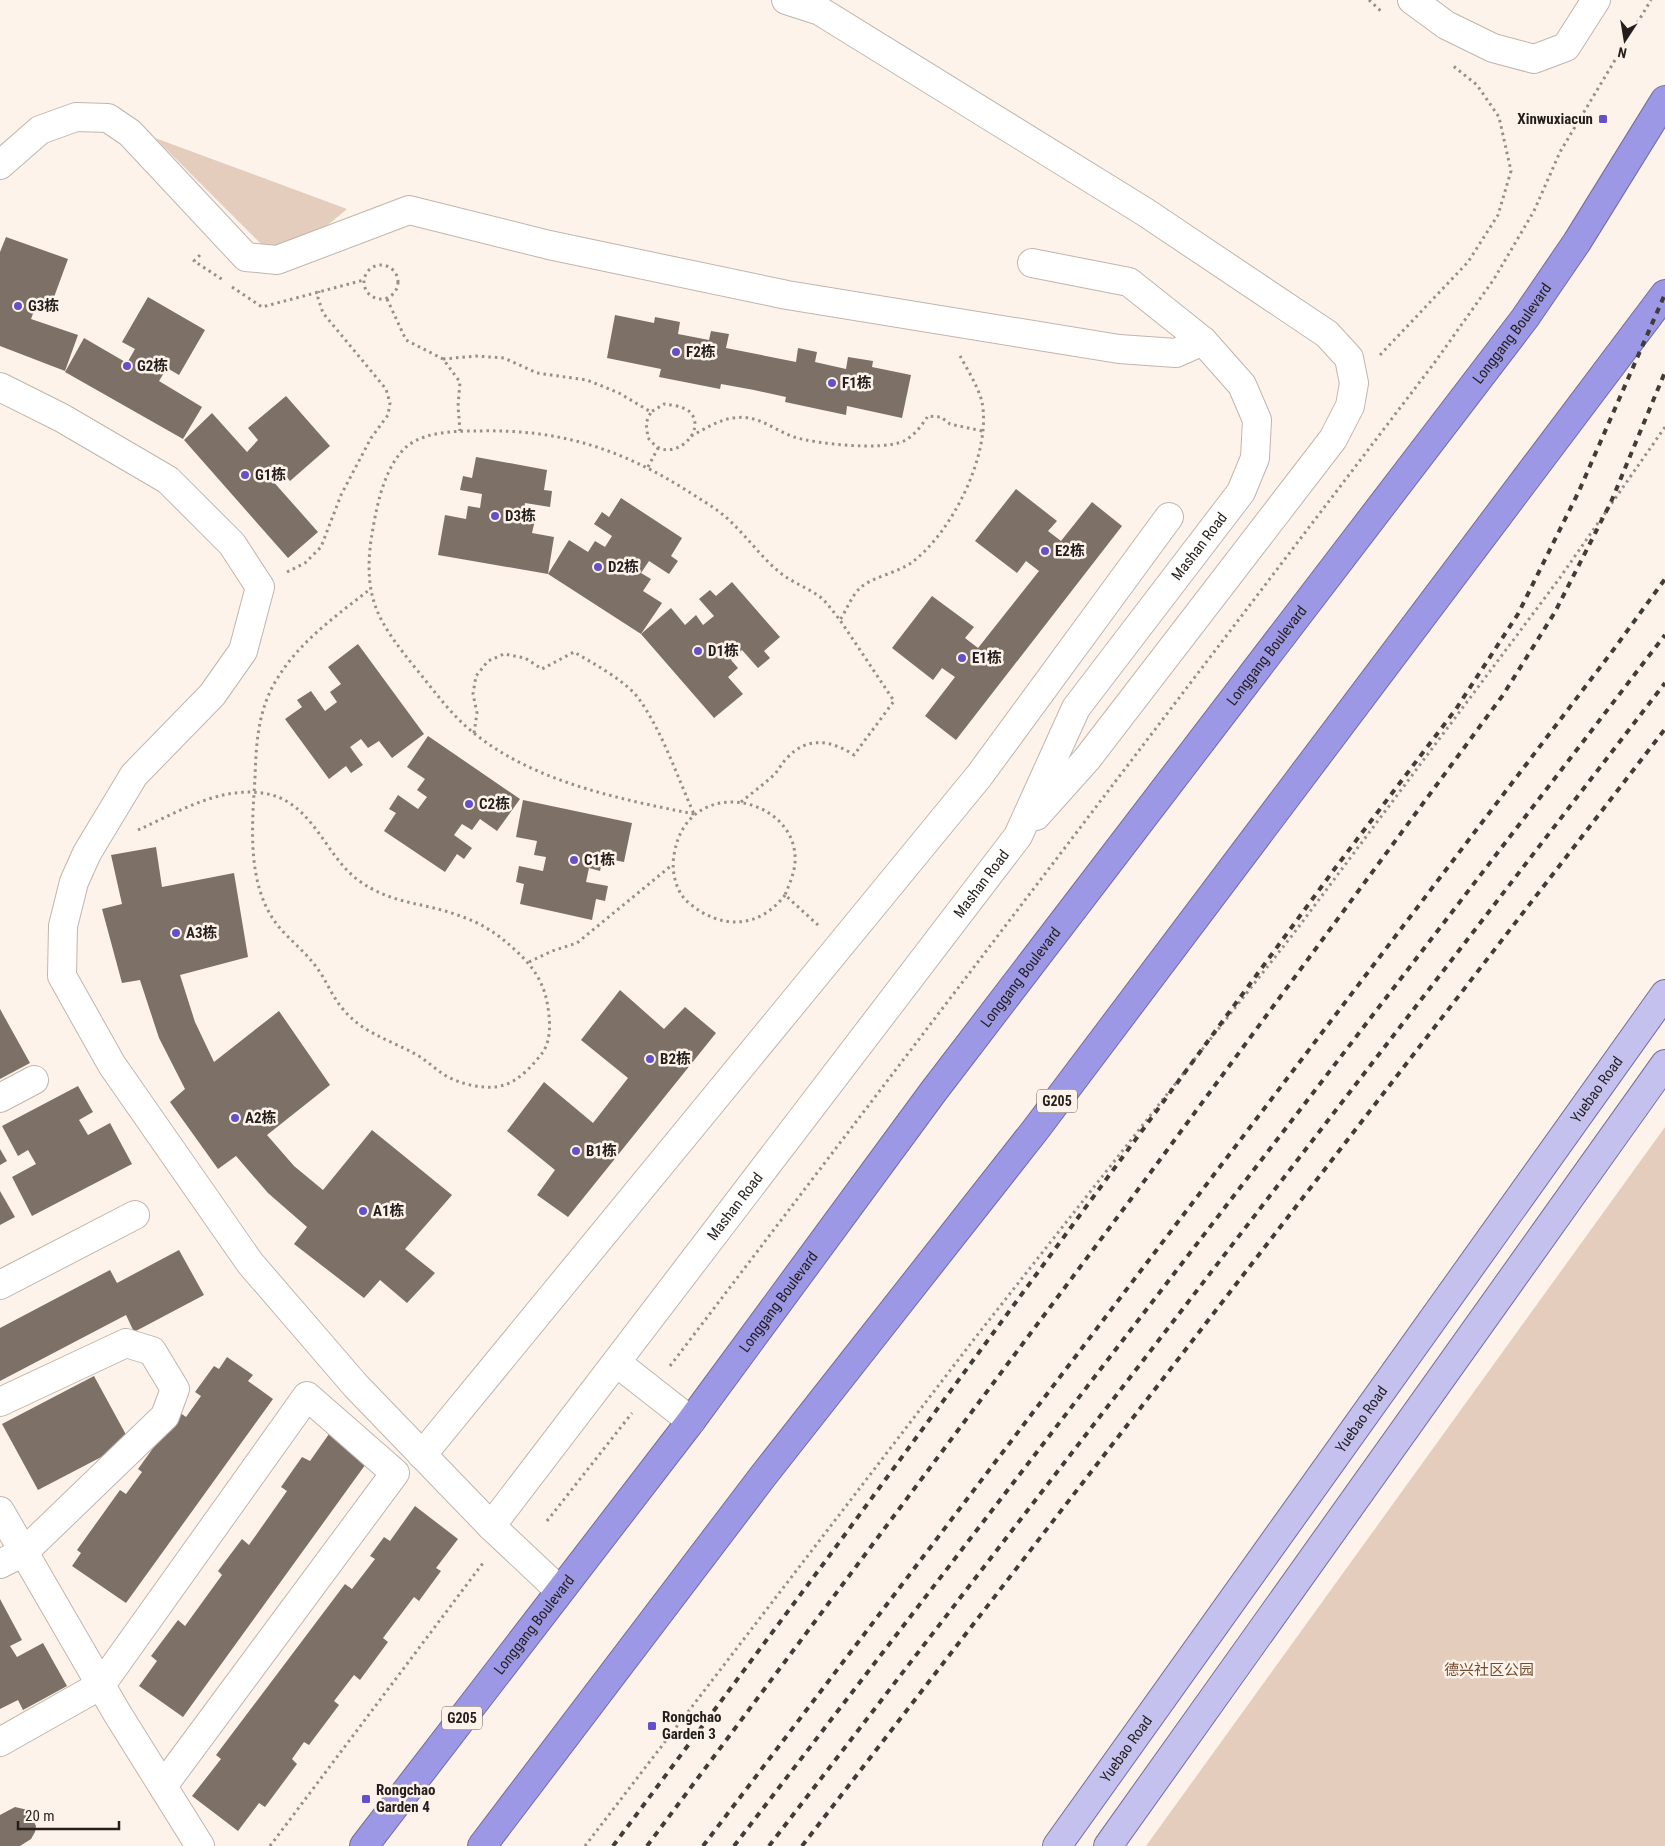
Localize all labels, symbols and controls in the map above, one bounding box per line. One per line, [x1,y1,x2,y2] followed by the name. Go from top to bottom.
[1600,15,1650,65] north arrow
[1616,44,1628,61] text: N
[1517,110,1593,128] place label: Xinwuxiacun
[1597,113,1609,125] marker: Xinwuxiacun
[1469,280,1555,387] street label: Longgang Boulevard
[28,297,59,315] place label: G3栋
[12,300,24,312] marker: G3栋
[686,343,716,361] place label: F2栋
[670,346,682,358] marker: F2栋
[137,357,168,375] place label: G2栋
[121,360,133,372] marker: G2栋
[842,374,872,392] place label: F1栋
[826,377,838,389] marker: F1栋
[255,466,286,484] place label: G1栋
[239,469,251,481] marker: G1栋
[505,507,536,525] place label: D3栋
[1168,509,1231,584] street label: Mashan Road
[489,510,501,522] marker: D3栋
[1055,542,1085,560] place label: E2栋
[1039,545,1051,557] marker: E2栋
[608,558,639,576] place label: D2栋
[592,561,604,573] marker: D2栋
[1223,602,1311,709] street label: Longgang Boulevard
[708,642,739,660] place label: D1栋
[692,645,704,657] marker: D1栋
[972,649,1002,667] place label: E1栋
[956,652,968,664] marker: E1栋
[479,795,510,813] place label: C2栋
[463,798,475,810] marker: C2栋
[950,846,1013,921] street label: Mashan Road
[584,851,615,869] place label: C1栋
[568,854,580,866] marker: C1栋
[186,924,218,942] place label: A3栋
[977,924,1065,1031] street label: Longgang Boulevard
[170,927,182,939] marker: A3栋
[660,1050,691,1068] place label: B2栋
[644,1053,656,1065] marker: B2栋
[1567,1053,1627,1127] street label: Yuebao Road
[1037,1090,1077,1112] road number: G205
[245,1109,277,1127] place label: A2栋
[229,1112,241,1124] marker: A2栋
[586,1142,617,1160] place label: B1栋
[570,1145,582,1157] marker: B1栋
[703,1169,767,1244] street label: Mashan Road
[373,1202,405,1220] place label: A1栋
[357,1205,369,1217] marker: A1栋
[736,1248,822,1356] street label: Longgang Boulevard
[1332,1383,1391,1456] street label: Yuebao Road
[490,1572,578,1678] street label: Longgang Boulevard
[1444,1661,1534,1679] park label: 德兴社区公园
[442,1706,482,1730] road number: G205
[662,1708,722,1743] place label: Rongchao Garden 3
[1096,1712,1156,1786] street label: Yuebao Road
[646,1720,658,1732] marker: Rongchao Garden 3
[376,1781,436,1816] place label: Rongchao Garden 4
[360,1793,372,1805] marker: Rongchao Garden 4
[18,1798,119,1830] scale bar
[25,1807,55,1825] text: 20 m

